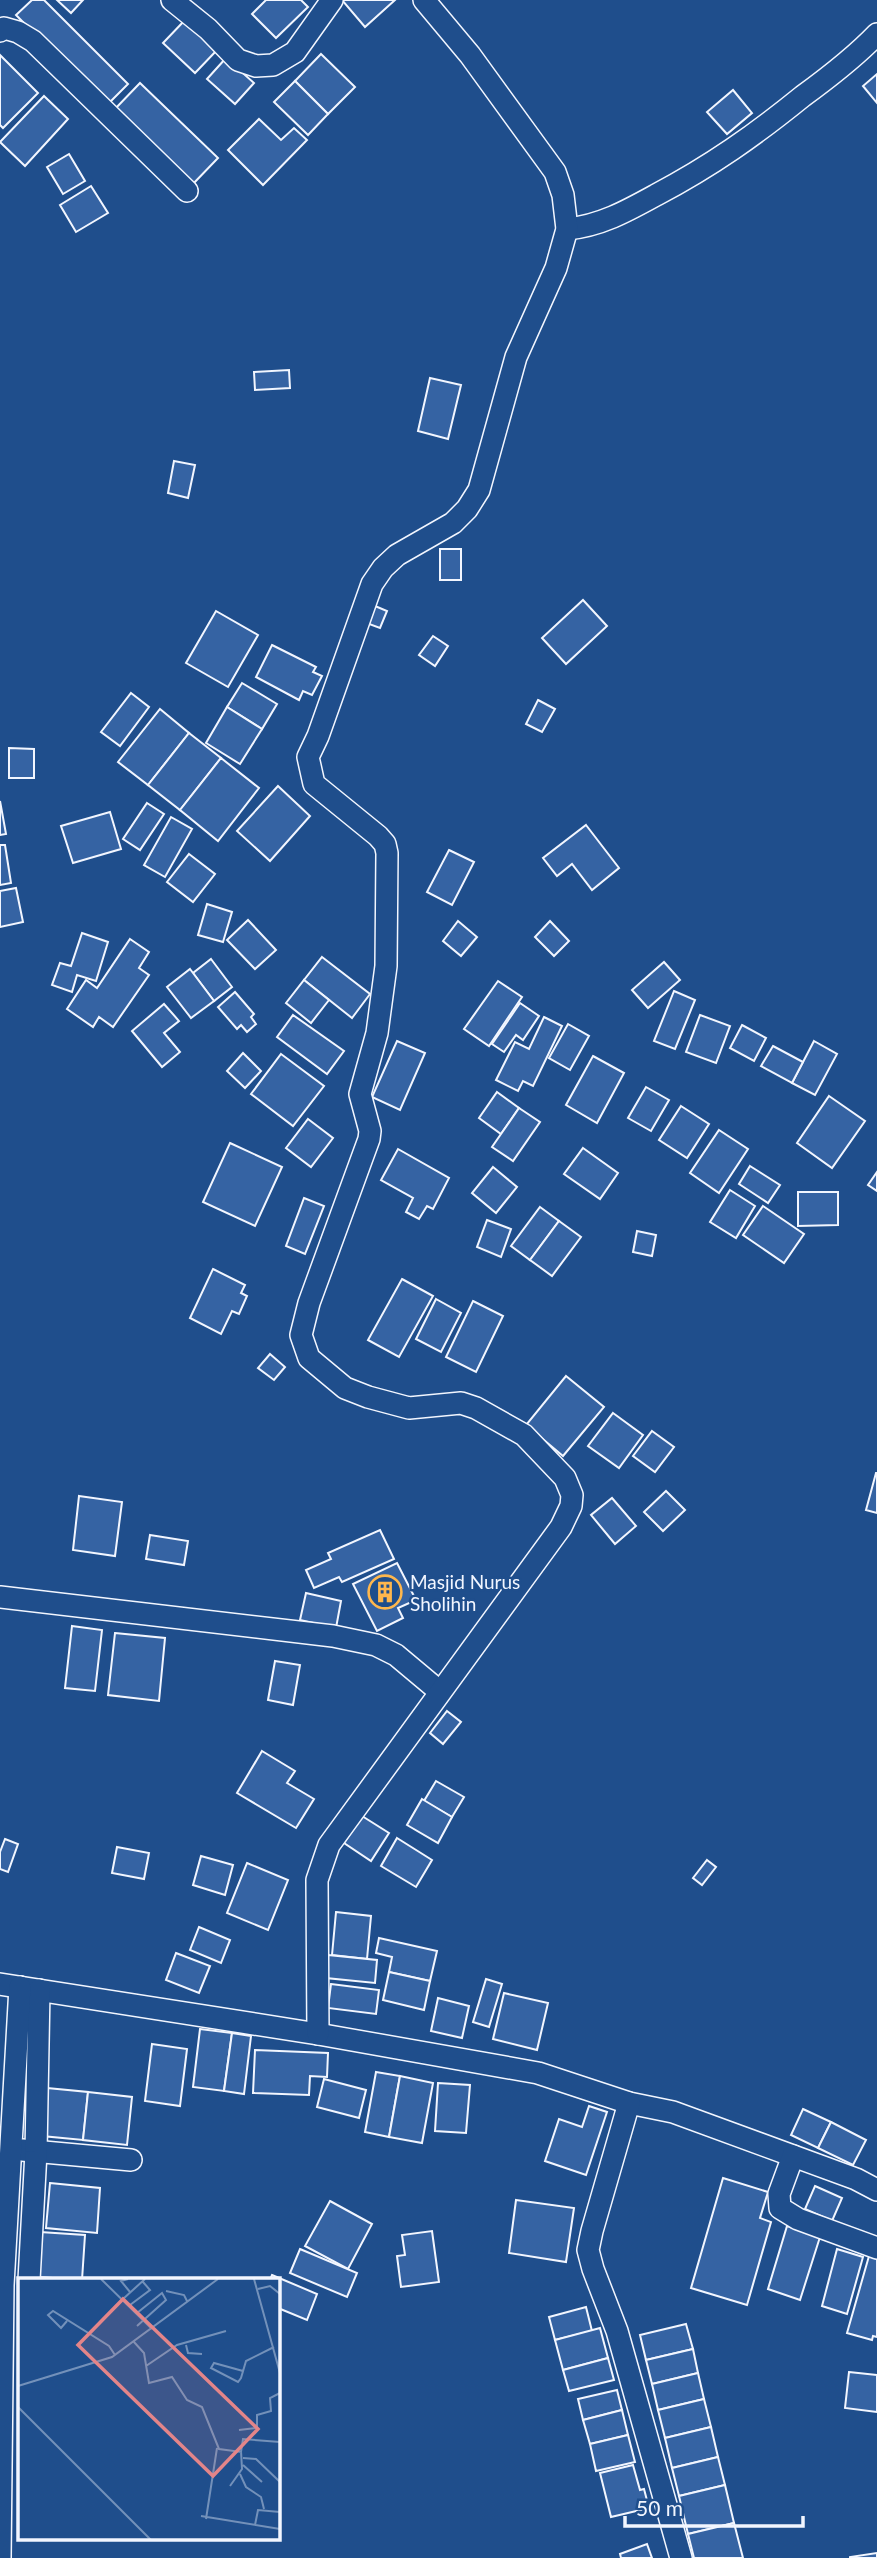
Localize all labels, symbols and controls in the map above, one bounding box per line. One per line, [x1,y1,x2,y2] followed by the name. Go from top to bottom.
[410,1570,520,1615] place label: Masjid Nurus Sholihin
[366,1573,404,1611] building icon: Masjid Nurus Sholihin
[18,2278,280,2540] inset map
[625,2484,804,2528] scale bar
[636,2495,683,2520] text: 50 m

